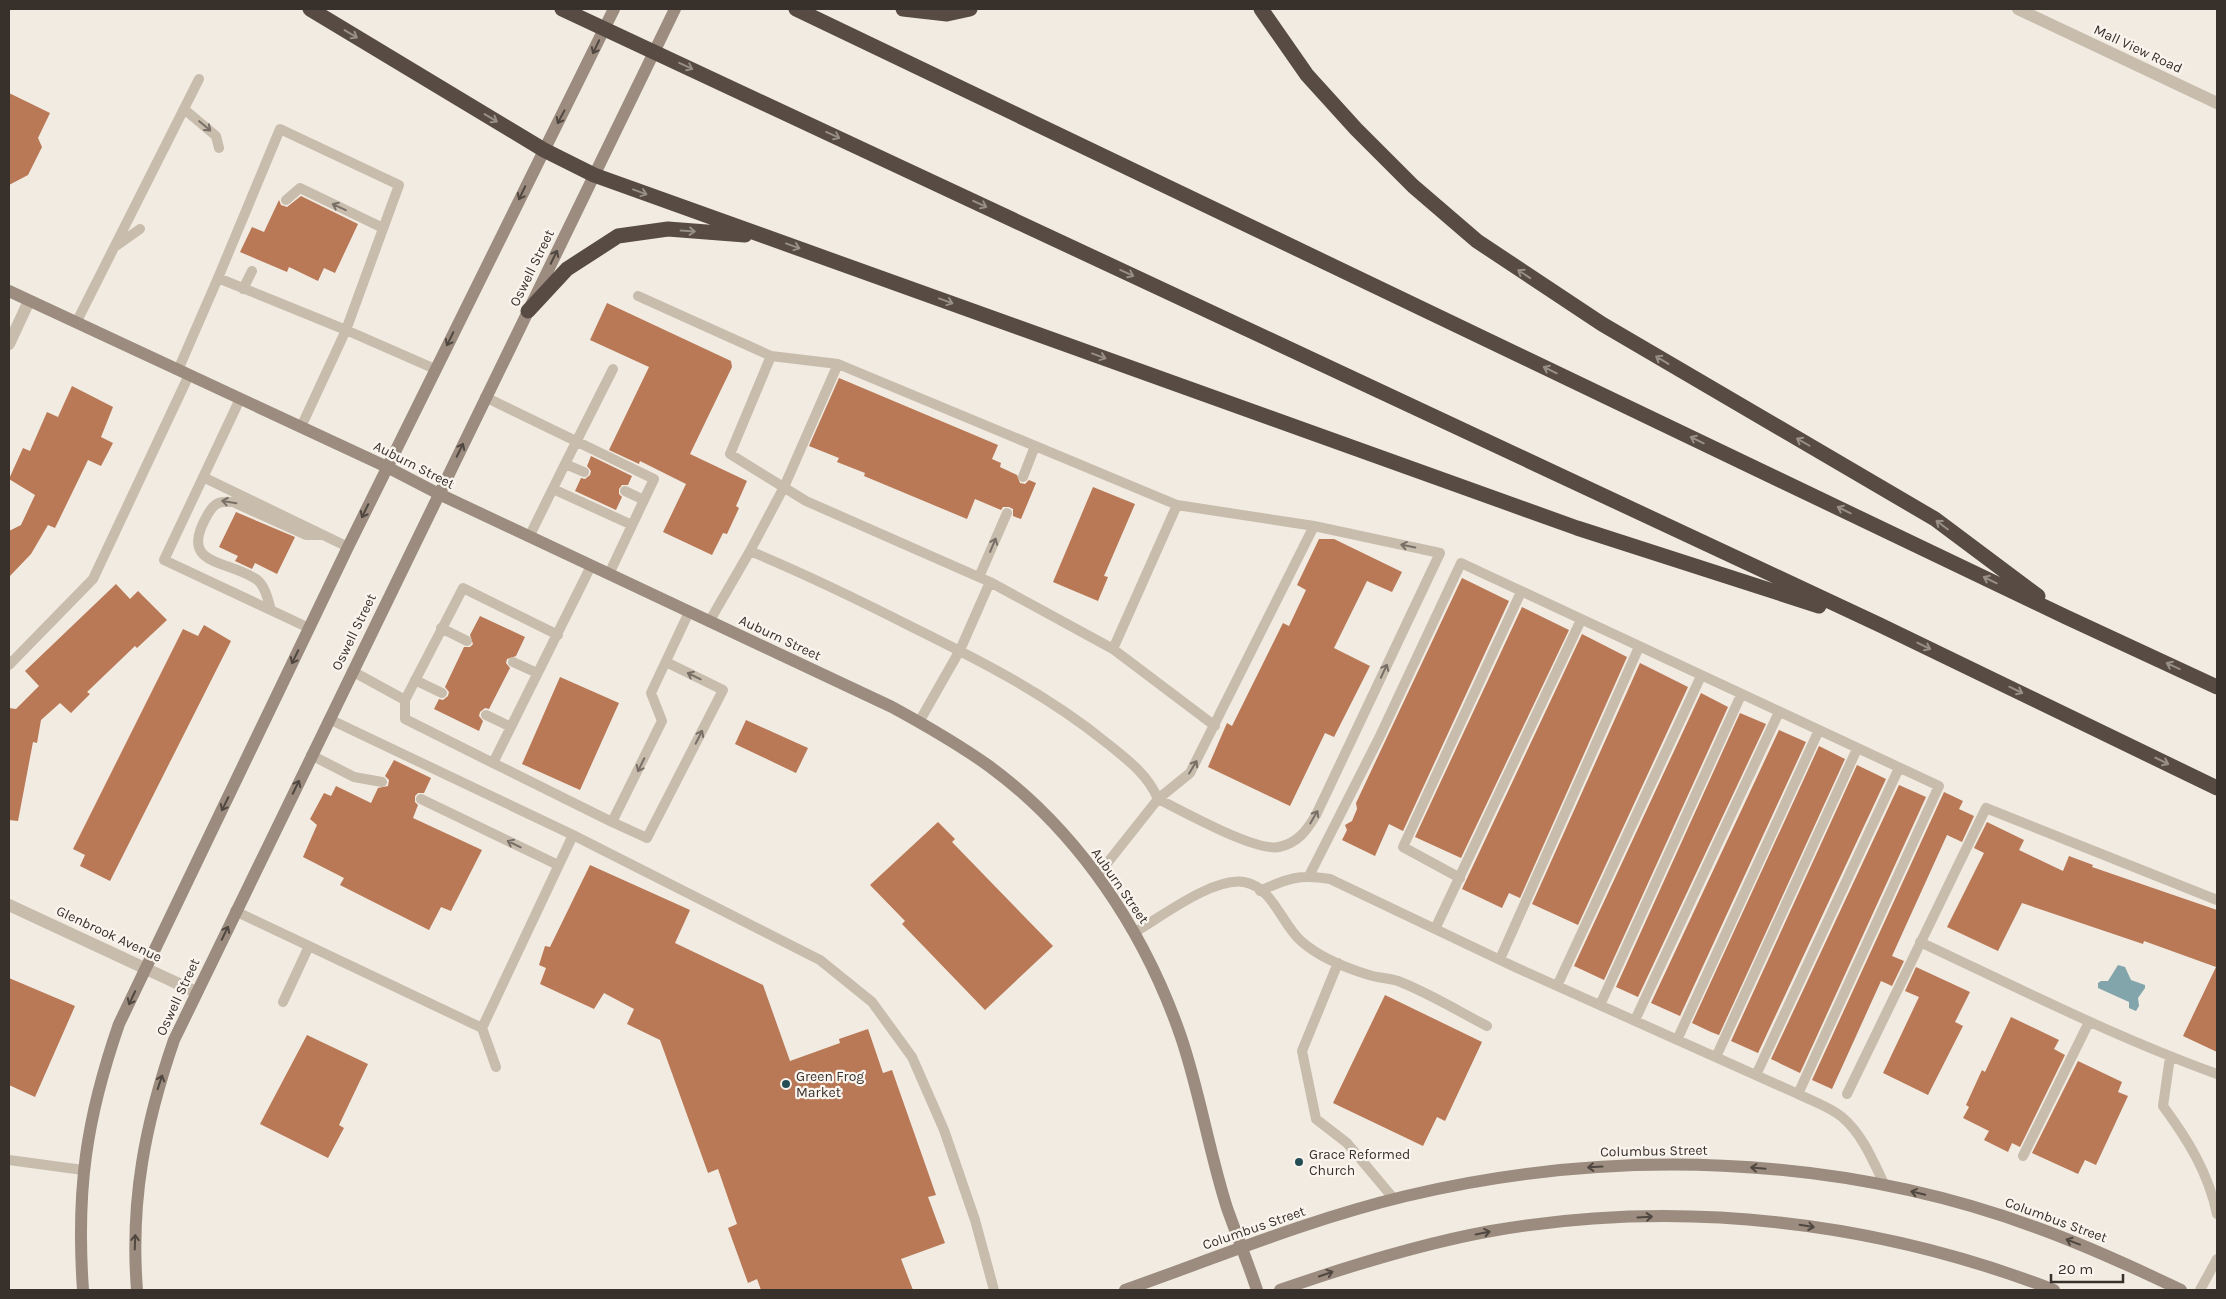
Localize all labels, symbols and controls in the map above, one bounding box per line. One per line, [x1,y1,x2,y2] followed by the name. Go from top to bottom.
[2091,21,2185,77] street label: Mall View Road
[344,29,358,39] one-way arrow
[591,39,600,54] one-way arrow
[678,62,693,72] one-way arrow
[556,110,566,125] one-way arrow
[483,113,497,123] one-way arrow
[198,121,211,132] one-way arrow
[825,131,840,141] one-way arrow
[517,186,527,201] one-way arrow
[632,187,648,197] one-way arrow
[972,200,987,209] one-way arrow
[332,202,347,211] one-way arrow
[680,226,696,235] one-way arrow
[506,227,558,309] street label: Oswell Street
[785,242,800,251] one-way arrow
[550,250,559,265] one-way arrow
[1119,269,1134,278] one-way arrow
[1518,269,1532,279] one-way arrow
[938,297,953,306] one-way arrow
[445,331,454,346] one-way arrow
[1091,352,1106,361] one-way arrow
[1656,354,1670,364] one-way arrow
[1543,365,1558,375] one-way arrow
[1690,435,1705,444] one-way arrow
[371,437,457,493] street label: Auburn Street
[1795,437,1810,447] one-way arrow
[456,443,465,458] one-way arrow
[221,497,237,507] one-way arrow
[360,503,370,518] one-way arrow
[1836,505,1851,515] one-way arrow
[1935,520,1949,530] one-way arrow
[989,538,998,553] one-way arrow
[1401,541,1417,550] one-way arrow
[1983,575,1998,585] one-way arrow
[328,591,380,673] street label: Oswell Street
[736,612,824,664] street label: Auburn Street
[1916,641,1931,651] one-way arrow
[290,650,300,665] one-way arrow
[2166,661,2181,671] one-way arrow
[1380,663,1390,678] one-way arrow
[687,671,702,680] one-way arrow
[2008,686,2023,696] one-way arrow
[694,730,704,745] one-way arrow
[635,757,645,772] one-way arrow
[2154,757,2169,766] one-way arrow
[1188,761,1198,775] one-way arrow
[291,780,301,795] one-way arrow
[219,796,229,811] one-way arrow
[1310,811,1320,825] one-way arrow
[507,839,522,848] one-way arrow
[1088,845,1152,927] street label: Auburn Street
[54,902,164,966] street label: Glenbrook Avenue
[220,926,230,941] one-way arrow
[153,956,203,1038] street label: Oswell Street
[126,990,136,1005] one-way arrow
[796,1068,864,1101] place label: Green Frog Market
[155,1074,165,1090] one-way arrow
[780,1078,792,1090] marker: Green Frog Market
[1600,1142,1708,1160] street label: Columbus Street
[1309,1146,1410,1179] place label: Grace Reformed Church
[1293,1156,1305,1168] marker: Grace Reformed Church
[1588,1162,1604,1172] one-way arrow
[1750,1164,1766,1173] one-way arrow
[1910,1188,1926,1197] one-way arrow
[2003,1194,2109,1246] street label: Columbus Street
[1200,1202,1308,1254] street label: Columbus Street
[1637,1212,1653,1221] one-way arrow
[1799,1221,1815,1231] one-way arrow
[1475,1228,1491,1237] one-way arrow
[130,1234,139,1250] one-way arrow
[2066,1237,2081,1246] one-way arrow
[2051,1252,2124,1284] scale bar
[2058,1260,2093,1278] text: 20 m
[1318,1269,1334,1278] one-way arrow

